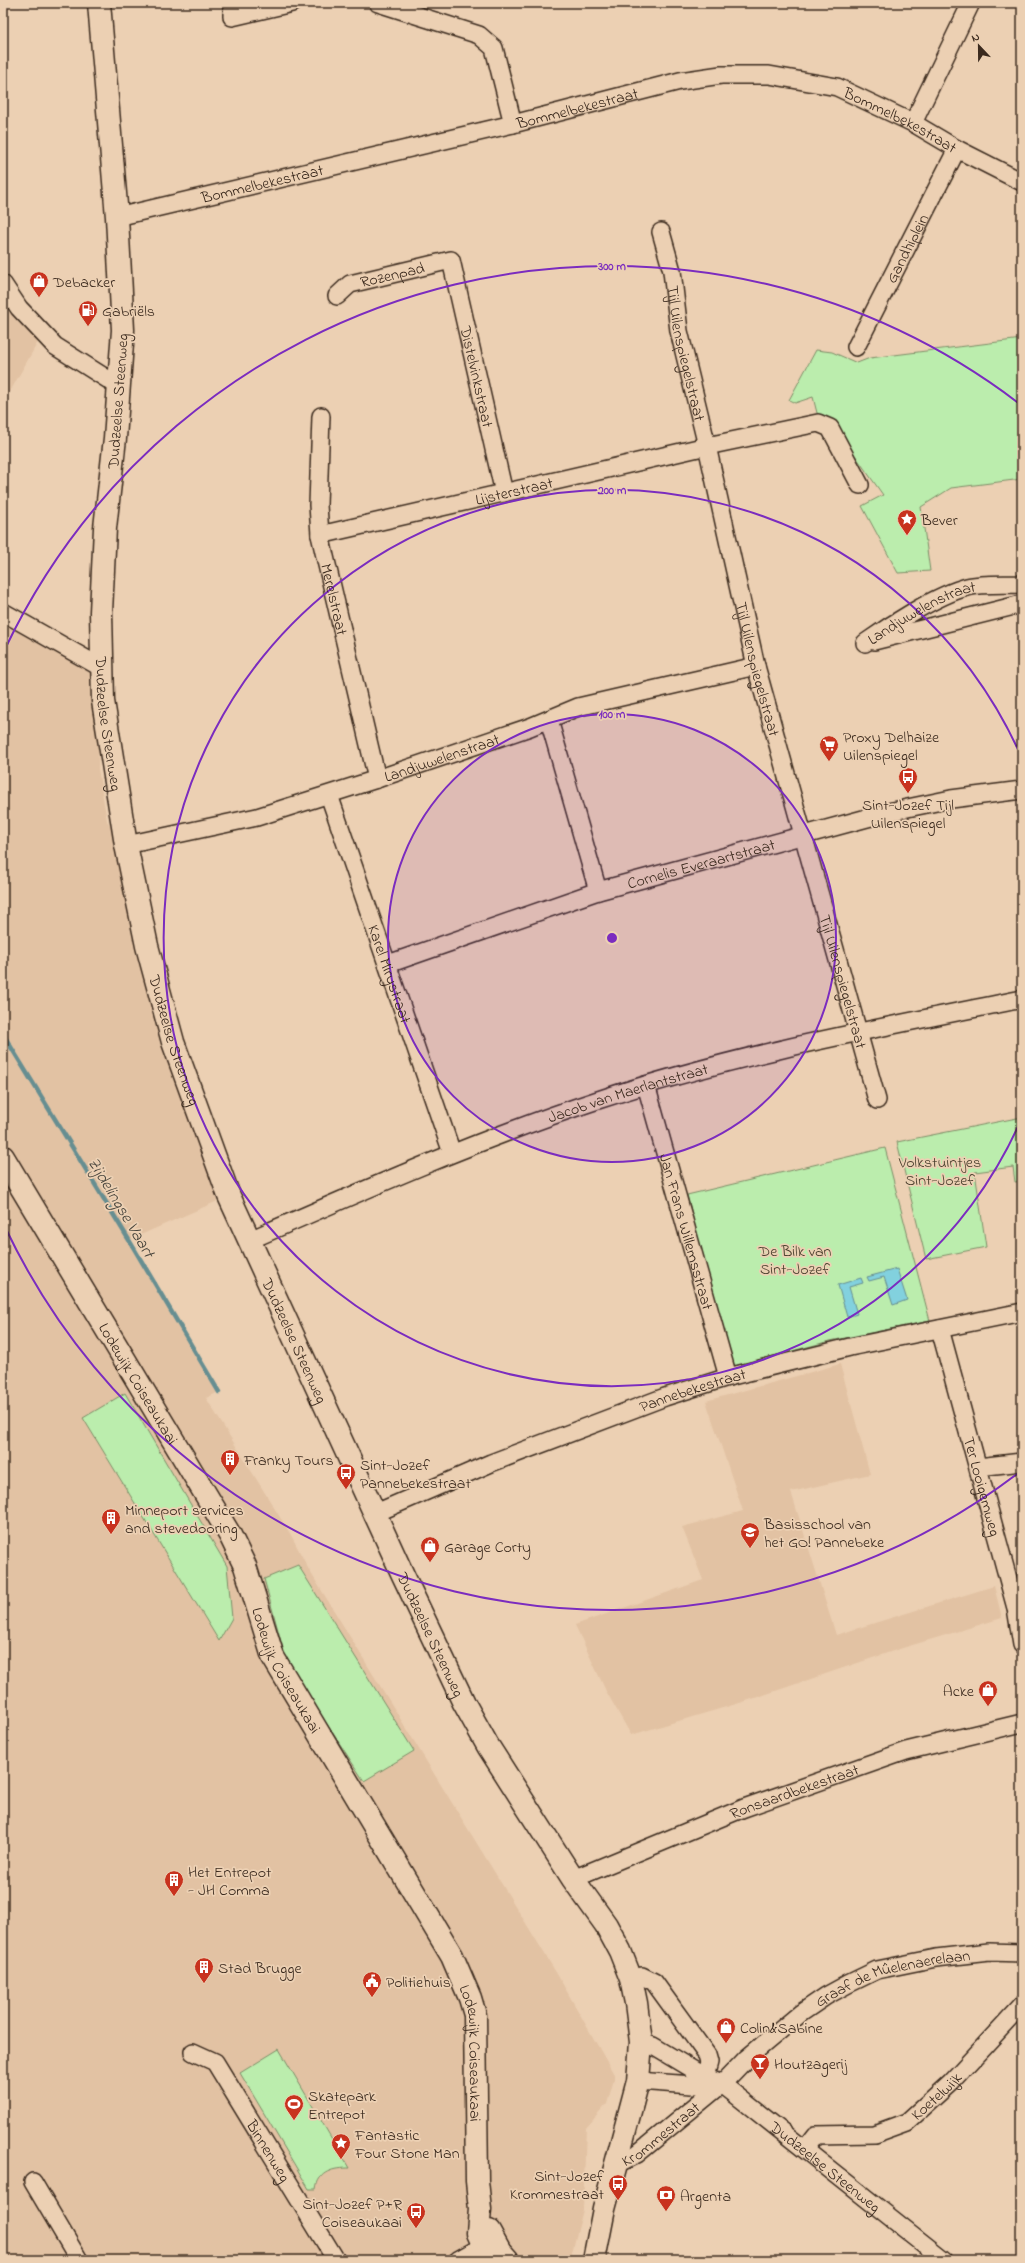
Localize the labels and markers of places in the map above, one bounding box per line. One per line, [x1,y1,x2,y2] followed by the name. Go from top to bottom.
[28,270,50,298] shop icon: Debacker
[52,271,115,295] place label: Debacker
[77,299,99,327] fuel station icon: Gabriëls
[102,300,155,324] place label: Gabriëls
[896,508,918,536] place icon: Bever
[920,509,958,533] place label: Bever
[843,726,940,768] place label: Proxy Delhaize Uilenspiegel
[818,734,840,762] supermarket icon: Proxy Delhaize Uilenspiegel
[897,766,919,794] bus stop icon: Sint-Jozef Tijl Uilenspiegel
[862,794,954,836] place label: Sint-Jozef Tijl Uilenspiegel
[605,931,619,945] centre of rings
[219,1448,241,1476] building icon: Franky Tours
[243,1449,334,1473] place label: Franky Tours
[360,1454,471,1496] place label: Sint-Jozef Pannebekestraat
[335,1462,357,1490] bus stop icon: Sint-Jozef Pannebekestraat
[125,1499,244,1541] place label: Minneport services and stevedooring
[100,1507,122,1535] building icon: Minneport services and stevedooring
[763,1513,885,1555] place label: Basisschool van het GO! Pannebeke
[739,1521,761,1549] school or university icon: Basisschool van het GO! Pannebeke
[419,1535,441,1563] shop icon: Garage Corty
[444,1536,531,1560] place label: Garage Corty
[977,1679,999,1707] shop icon: Acke
[943,1680,975,1704] place label: Acke
[188,1861,272,1903] place label: Het Entrepot - JH Comma
[163,1869,185,1897] building icon: Het Entrepot - JH Comma
[193,1956,215,1984] building icon: Stad Brugge
[218,1957,303,1981] place label: Stad Brugge
[361,1970,383,1998] public building icon: Politiehuis
[386,1971,451,1995] place label: Politiehuis
[715,2016,737,2044] shop icon: Colin&Sabine
[740,2017,824,2041] place label: Colin&Sabine
[749,2052,771,2080] bar icon: Houtzagerij
[774,2053,848,2077] place label: Houtzagerij
[308,2085,377,2127] place label: Skatepark Entrepot
[283,2093,305,2121] sports icon: Skatepark Entrepot
[354,2124,460,2166] place label: Fantastic Four Stone Man
[330,2132,352,2160] place icon: Fantastic Four Stone Man
[510,2165,605,2207] place label: Sint-Jozef Krommestraat
[607,2173,629,2201] bus stop icon: Sint-Jozef Krommestraat
[655,2184,677,2212] bank icon: Argenta
[680,2185,731,2209] place label: Argenta
[302,2193,402,2235] place label: Sint-Jozef P+R Coiseaukaai
[405,2201,427,2229] bus stop icon: Sint-Jozef P+R Coiseaukaai

